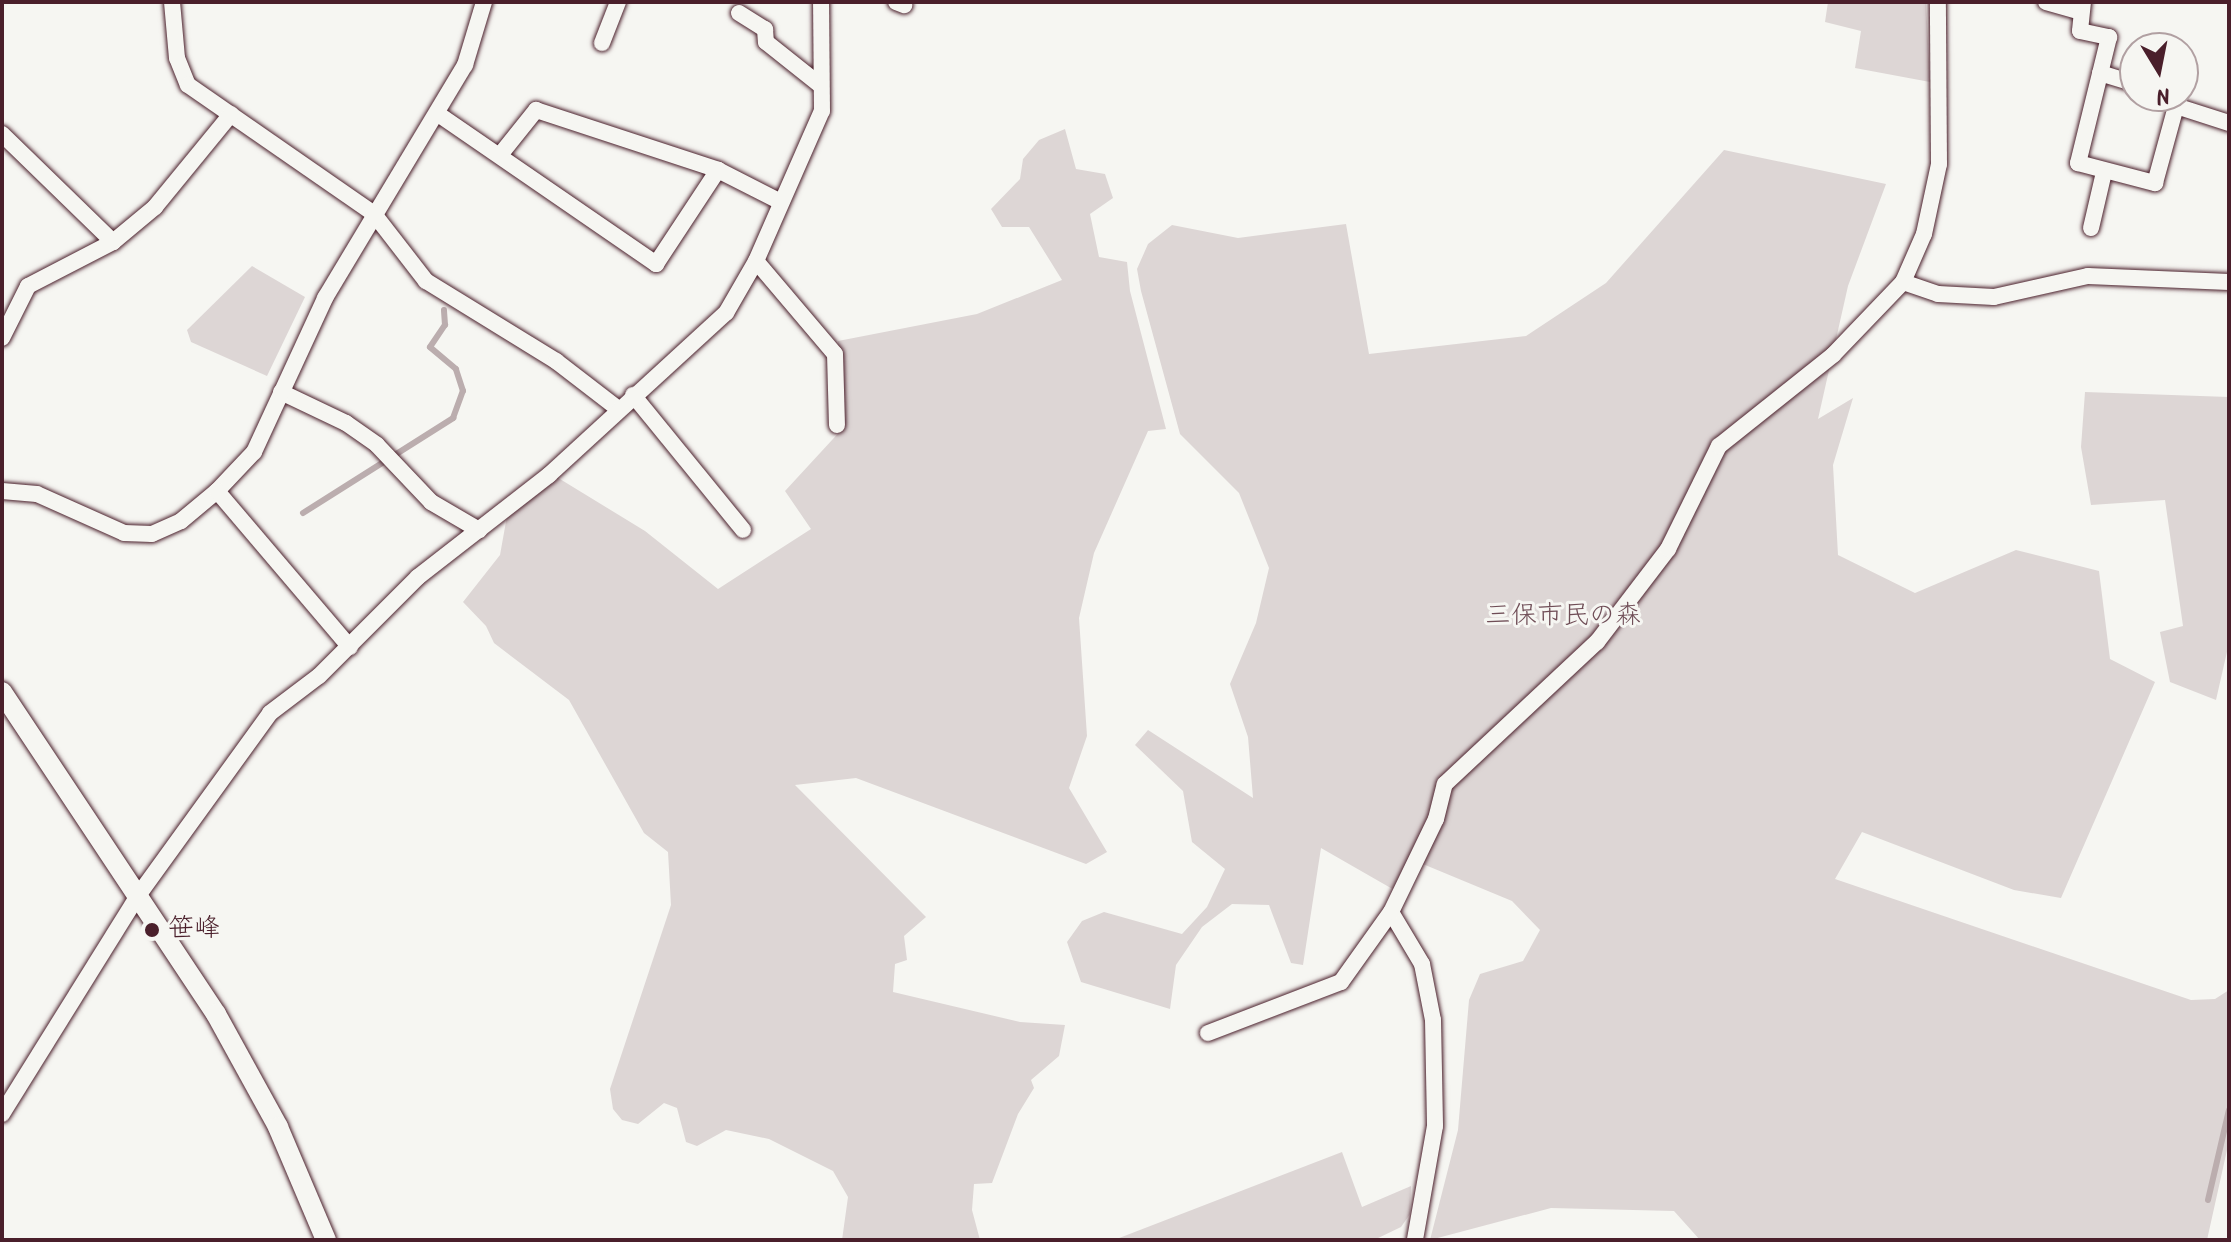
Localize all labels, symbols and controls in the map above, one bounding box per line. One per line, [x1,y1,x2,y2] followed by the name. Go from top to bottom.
[2119,32,2199,112] north arrow
[2153,76,2173,113] text: N
[1485,601,1641,633] park label: 三保市民の森
[168,914,220,946] place label: 笹峰
[143,921,161,939] marker: 笹峰

